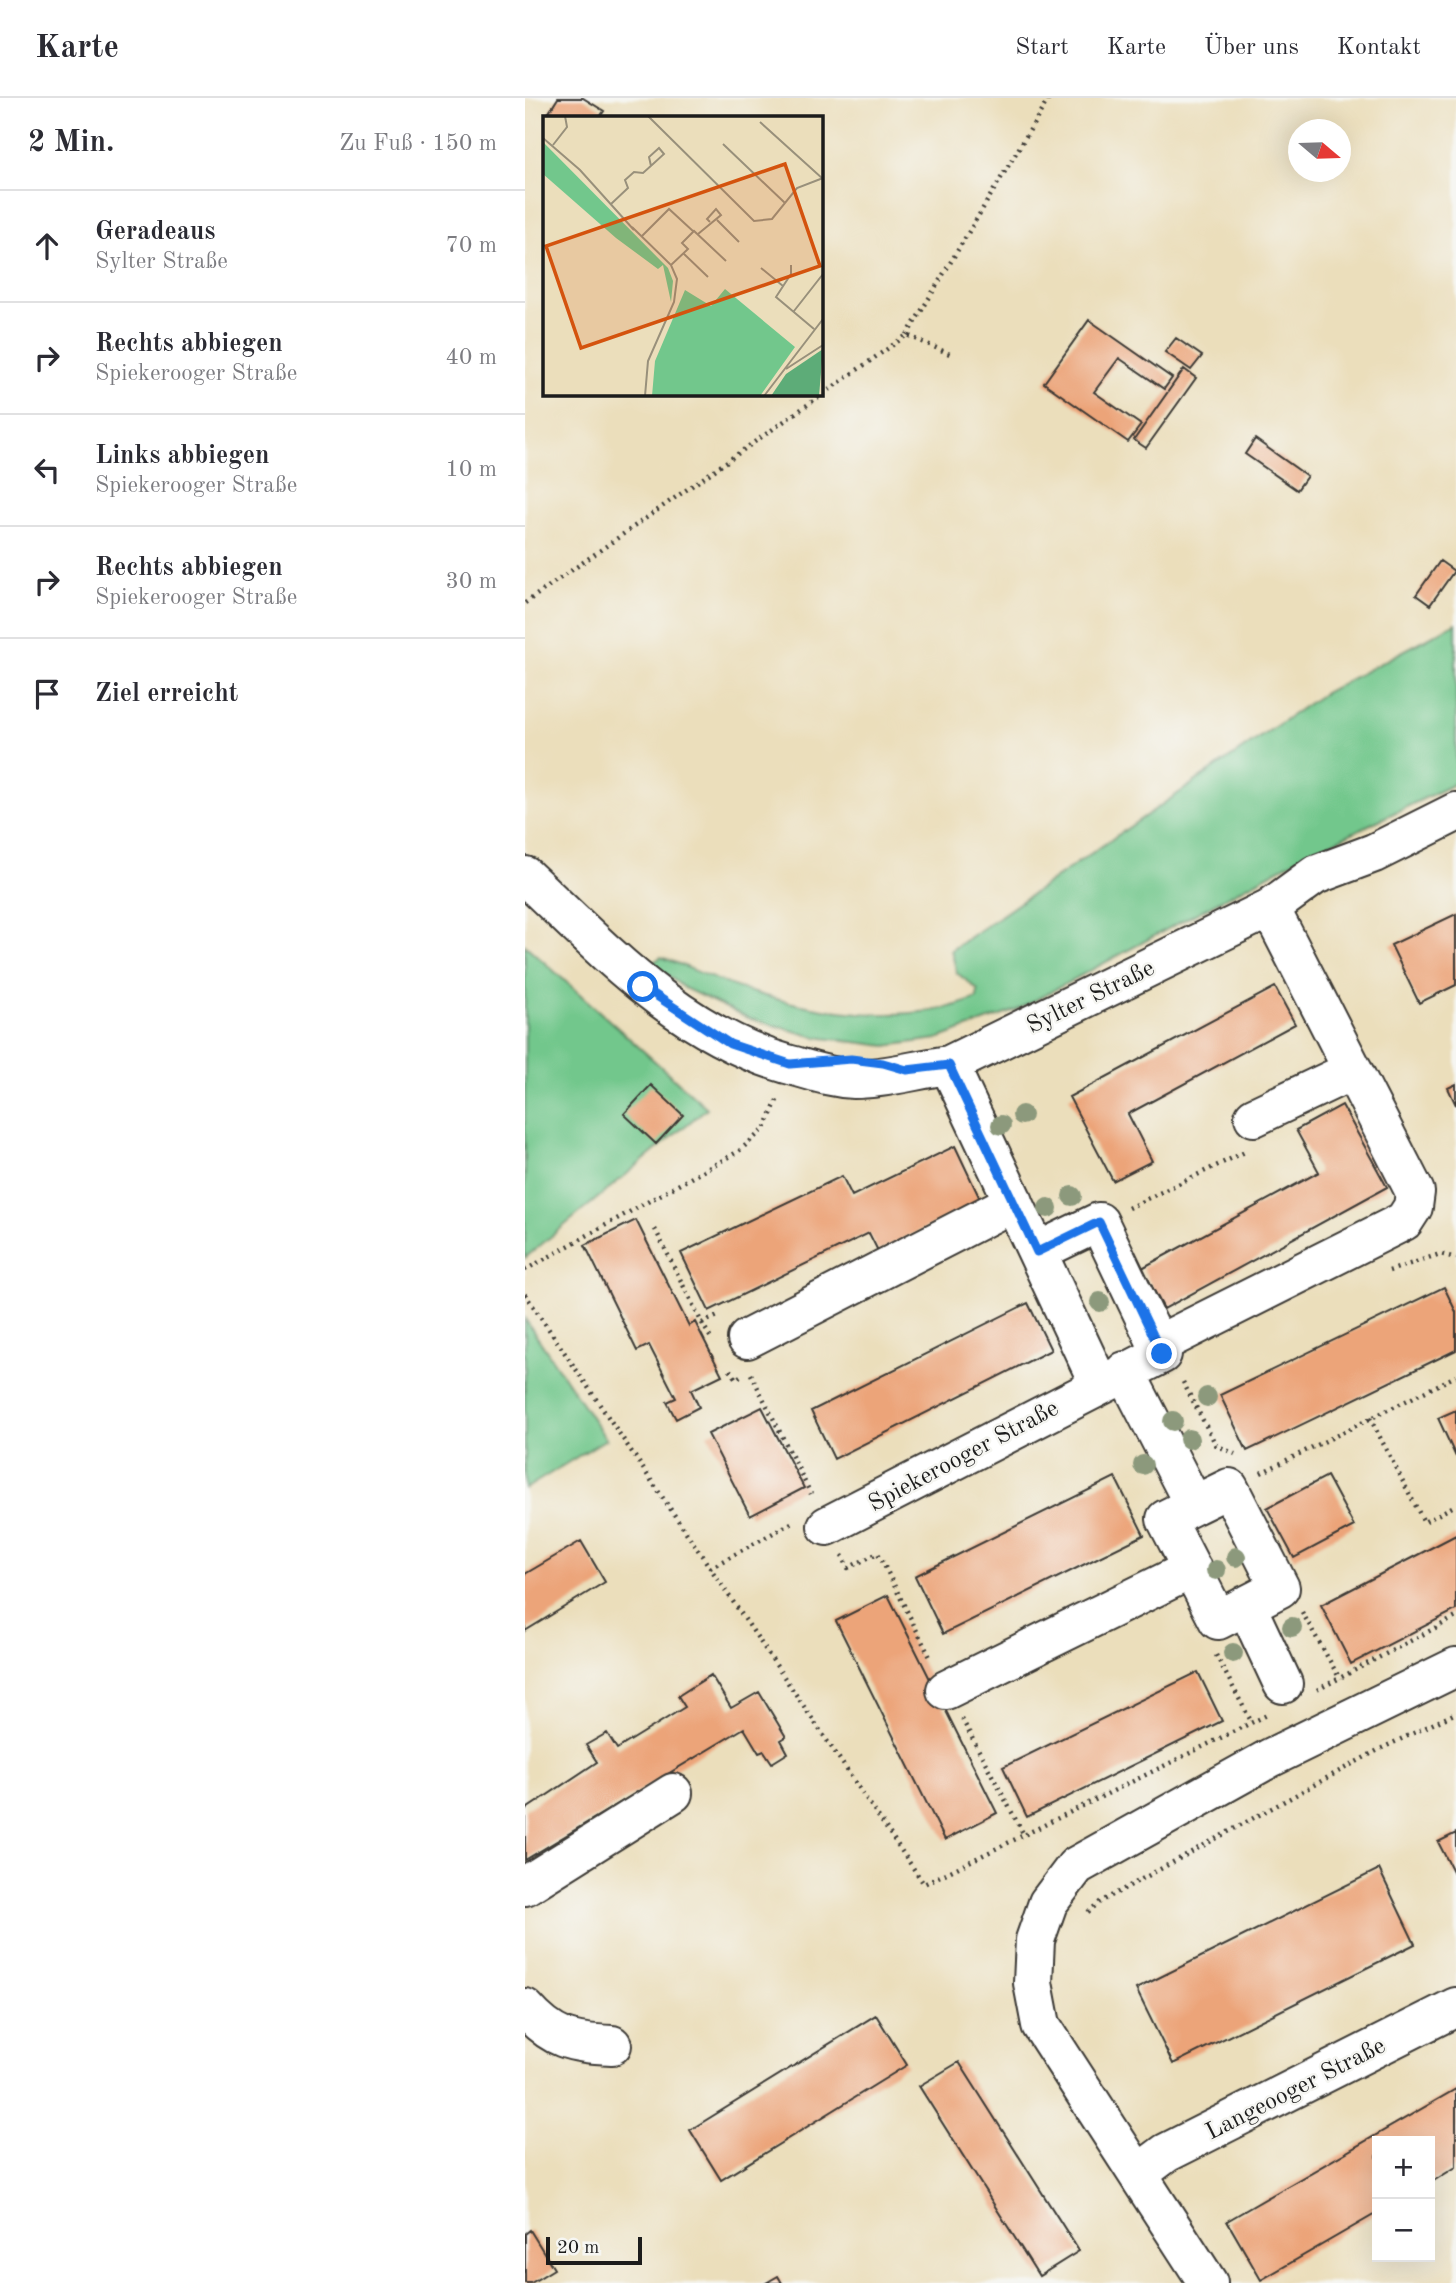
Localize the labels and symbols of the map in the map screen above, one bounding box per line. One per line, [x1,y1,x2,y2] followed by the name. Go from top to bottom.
[543,116,823,396] inset map
[1288,119,1351,182] north arrow
[1023,957,1158,1039] street label: Sylter Straße
[627,971,658,1002] route start
[1146,1338,1177,1369] route end
[865,1397,1063,1517] street label: Spiekerooger Straße
[1202,2034,1390,2145] street label: Langeooger Straße
[546,2234,642,2266] scale bar

